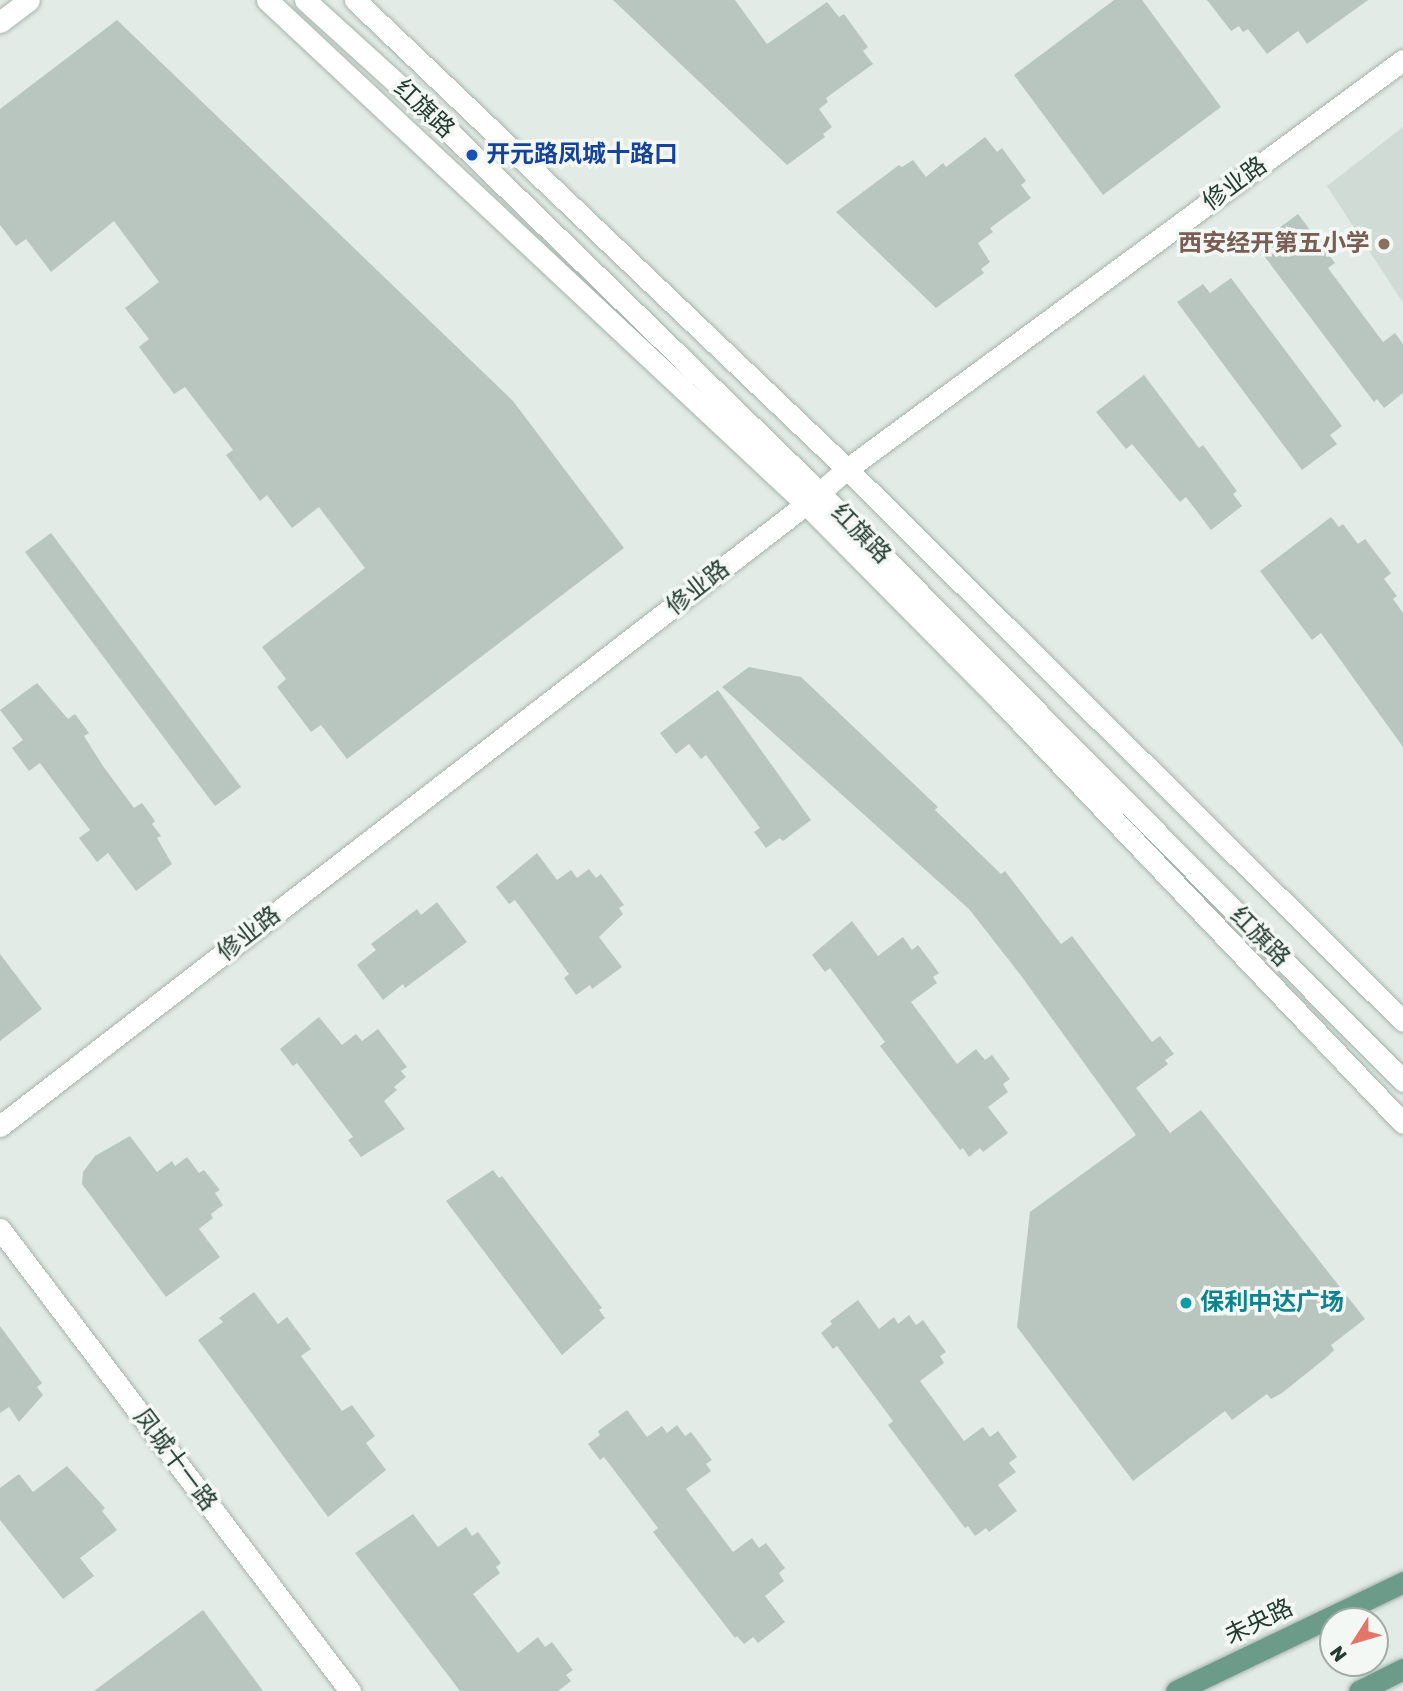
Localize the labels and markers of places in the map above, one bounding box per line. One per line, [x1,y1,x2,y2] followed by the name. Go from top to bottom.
[486,141,678,169] place label: 开元路凤城十路口
[464,147,480,163] marker: 开元路凤城十路口
[1178,230,1370,258] place label: 西安经开第五小学
[1376,236,1392,252] marker: 西安经开第五小学
[1200,1289,1344,1317] place label: 保利中达广场
[1178,1295,1194,1311] marker: 保利中达广场

